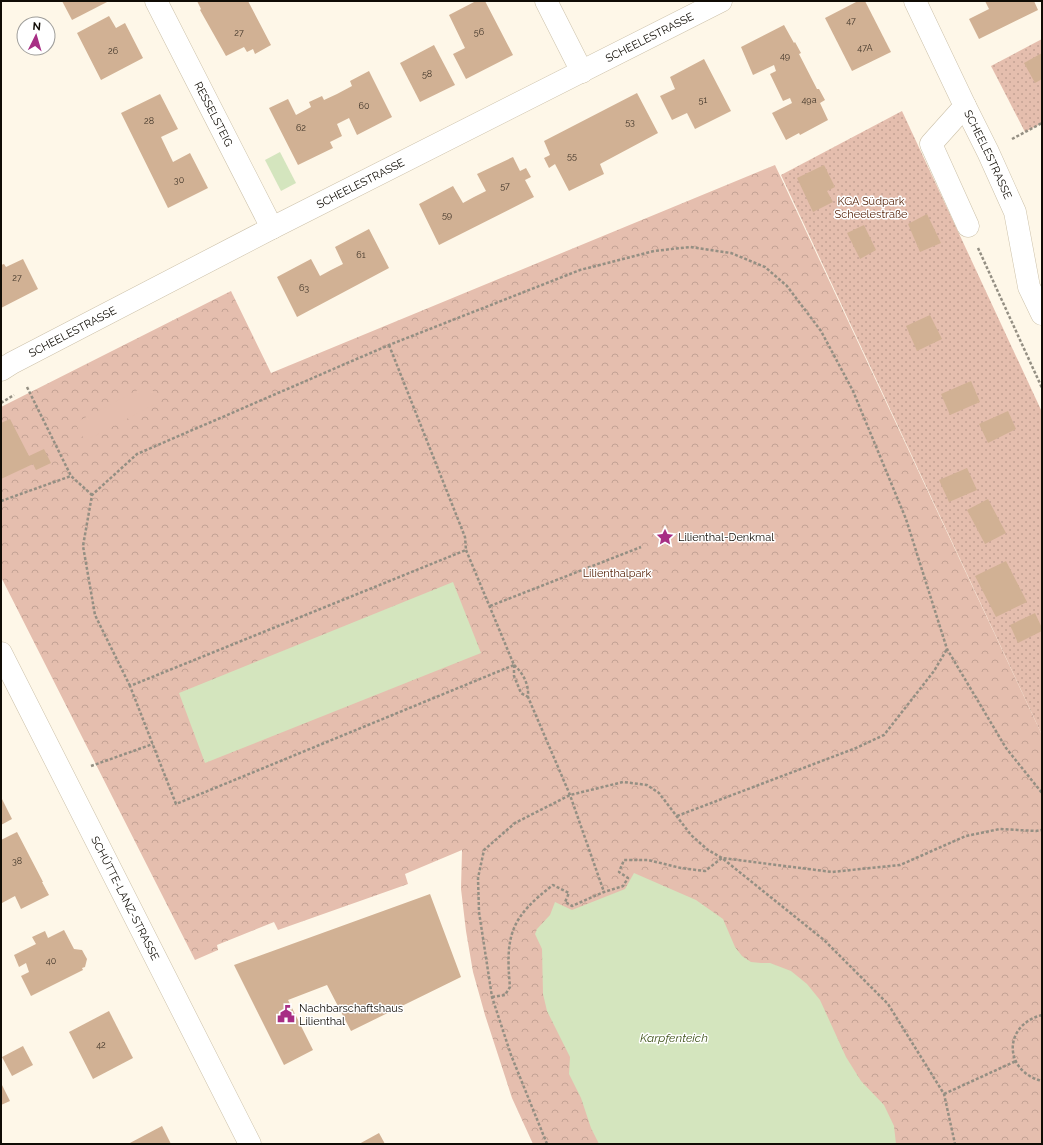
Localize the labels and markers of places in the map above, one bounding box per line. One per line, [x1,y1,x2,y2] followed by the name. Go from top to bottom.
[655,527,675,547] place icon: Lilienthal-Denkmal
[678,531,774,544] place label: Lilienthal-Denkmal
[299,1002,403,1028] place label: Nachbarschaftshaus Lilienthal
[276,1004,296,1024] public building icon: Nachbarschaftshaus Lilienthal

